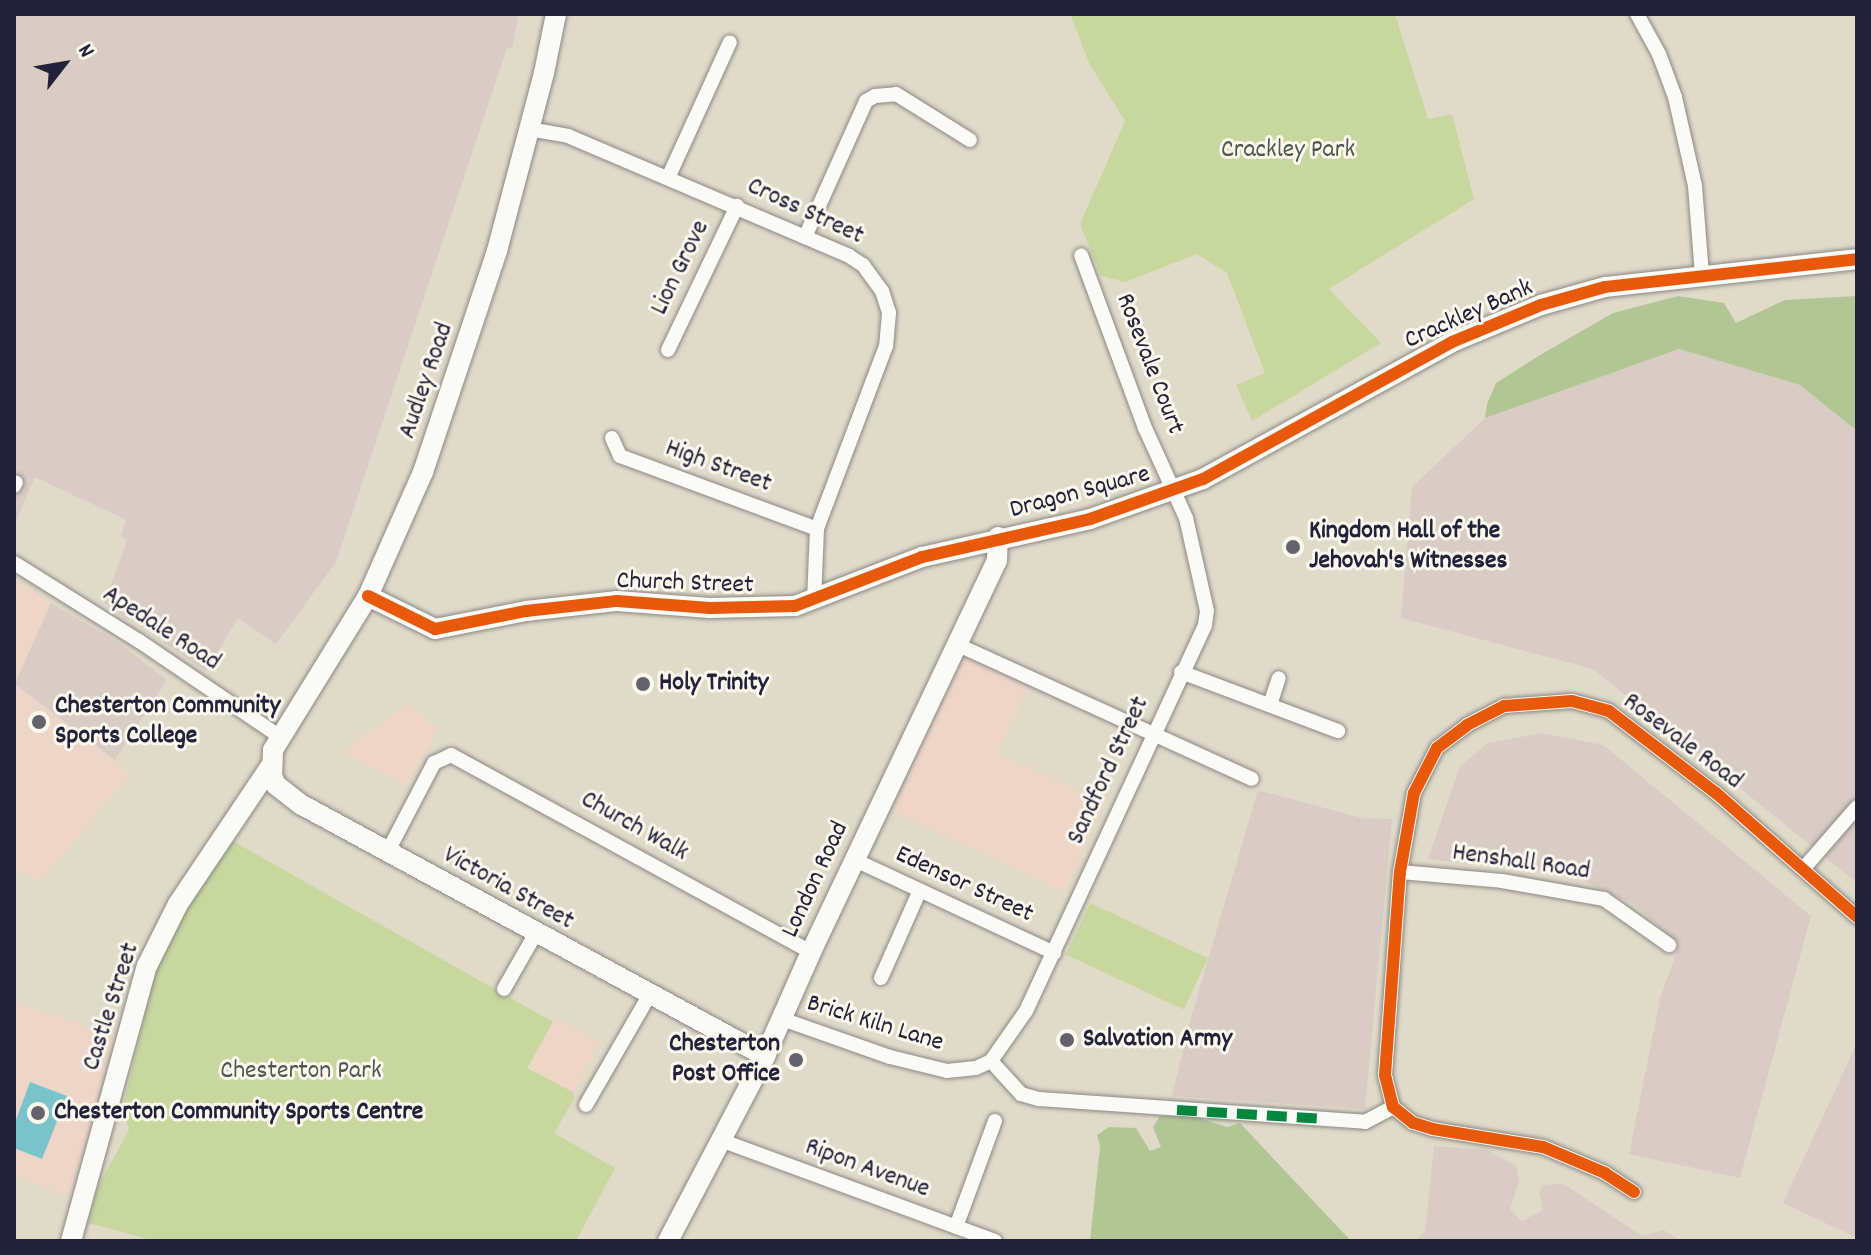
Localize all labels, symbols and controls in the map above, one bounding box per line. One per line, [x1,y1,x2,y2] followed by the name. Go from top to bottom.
[24,24,104,104] north arrow
[69,39,101,64] text: N
[1221,135,1355,167] park label: Crackley Park
[742,171,868,253] street label: Cross Street
[645,216,717,320] street label: Lion Grove
[1400,273,1538,357] street label: Crackley Bank
[1108,289,1190,439] street label: Rosevale Court
[393,319,461,443] street label: Audley Road
[661,433,775,501] street label: High Street
[1007,459,1153,527] street label: Dragon Square
[1309,516,1507,578] place label: Kingdom Hall of the Jehovah's Witnesses
[1284,538,1302,556] marker: Kingdom Hall of the Jehovah's Witnesses
[616,566,754,602] street label: Church Street
[96,579,226,679] street label: Apedale Road
[659,668,768,700] place label: Holy Trinity
[634,675,652,693] marker: Holy Trinity
[1616,687,1748,797] street label: Rosevale Road
[55,691,280,752] place label: Chesterton Community Sports College
[1061,692,1157,850] street label: Sandford Street
[30,713,48,731] marker: Chesterton Community Sports College
[575,785,693,869] street label: Church Walk
[776,817,856,943] street label: London Road
[1450,838,1592,888] street label: Henshall Road
[890,839,1038,931] street label: Edensor Street
[437,840,579,938] street label: Victoria Street
[77,939,147,1075] street label: Castle Street
[803,988,947,1060] street label: Brick Kiln Lane
[1083,1024,1232,1056] place label: Salvation Army
[669,1029,780,1090] place label: Chesterton Post Office
[1058,1031,1076,1049] marker: Salvation Army
[787,1051,805,1069] marker: Chesterton Post Office
[220,1056,382,1088] park label: Chesterton Park
[54,1097,423,1129] place label: Chesterton Community Sports Centre
[29,1104,47,1122] marker: Chesterton Community Sports Centre
[801,1132,933,1206] street label: Ripon Avenue

